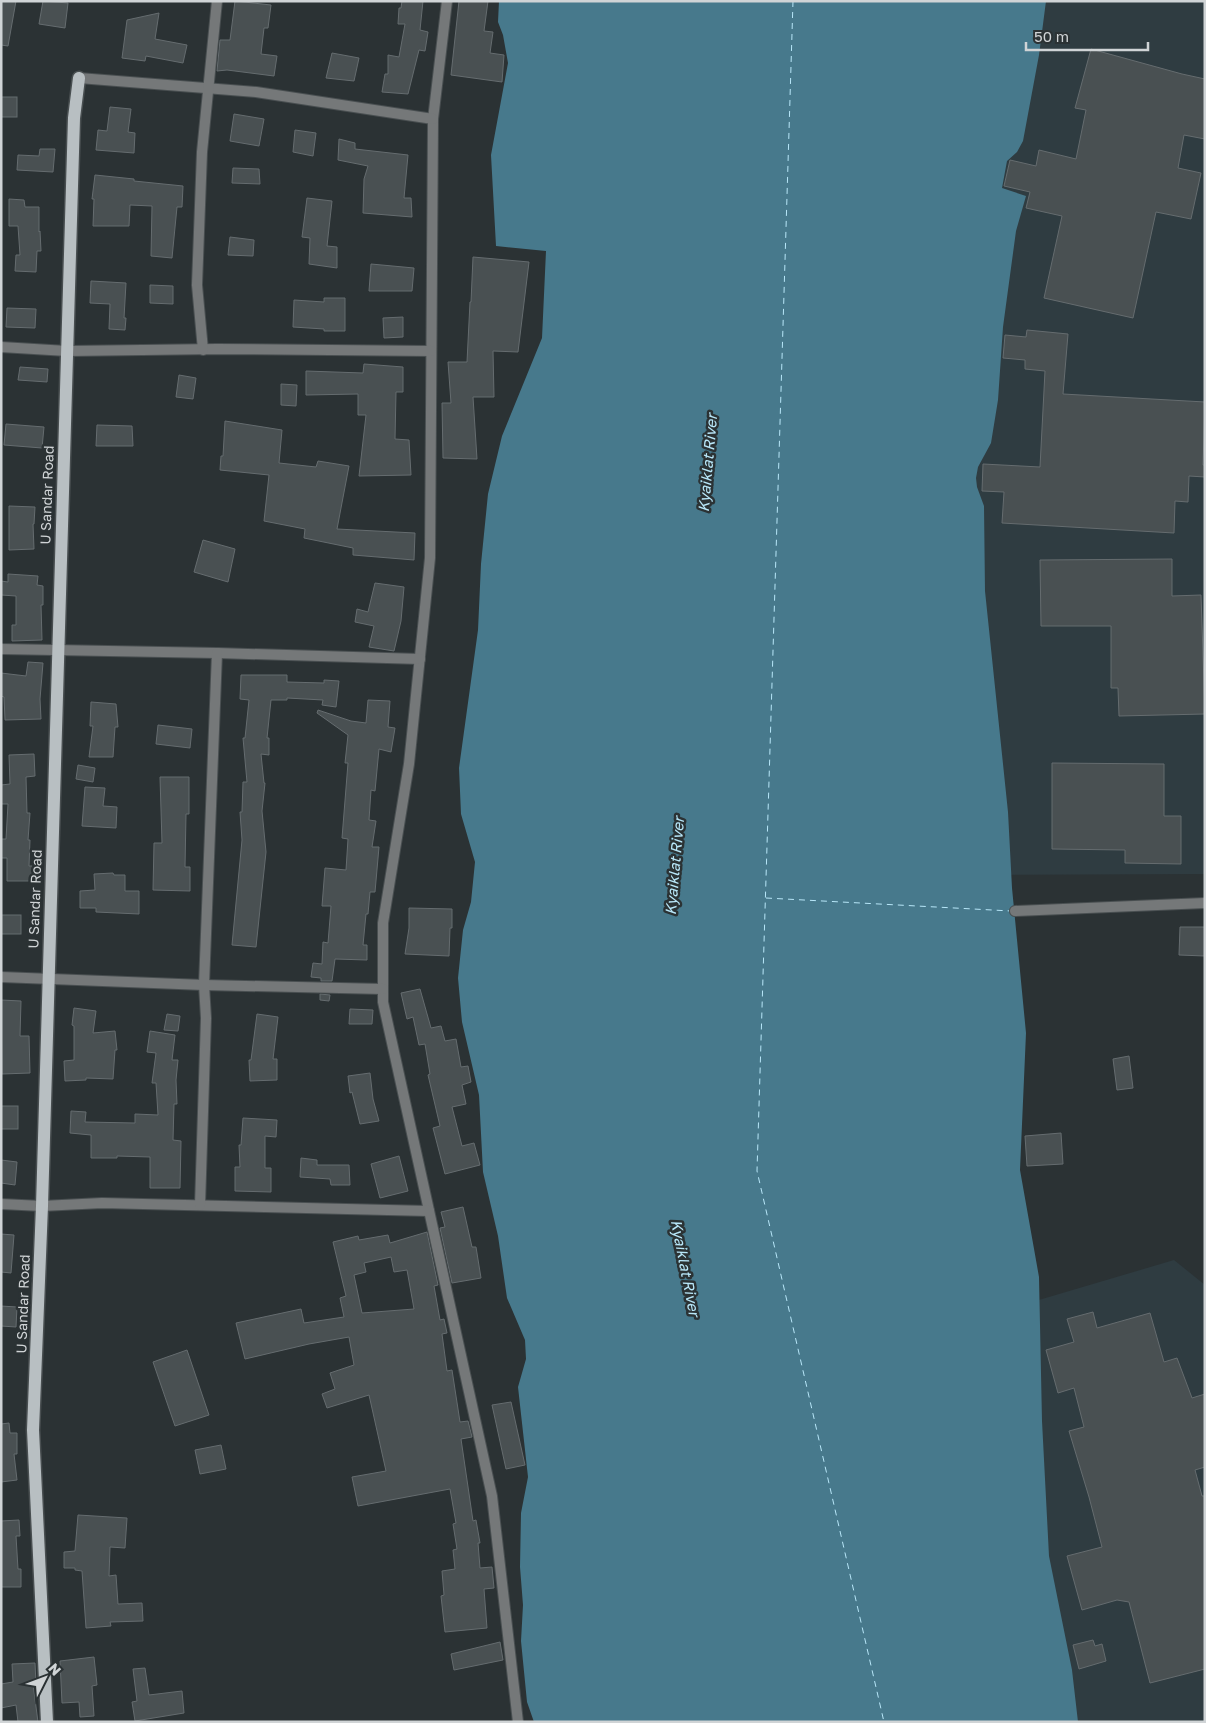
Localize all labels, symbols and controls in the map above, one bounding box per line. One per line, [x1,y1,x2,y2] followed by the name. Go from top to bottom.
[1026,20,1148,52] scale bar
[1034,27,1069,45] text: 50 m
[694,411,721,513] water label: Kyaiklat River
[36,445,57,545] street label: U Sandar Road
[661,814,688,916] water label: Kyaiklat River
[24,849,45,949] street label: U Sandar Road
[667,1218,705,1320] water label: Kyaiklat River
[12,1254,33,1354] street label: U Sandar Road
[20,1653,70,1703] north arrow
[45,1659,65,1679] text: N

